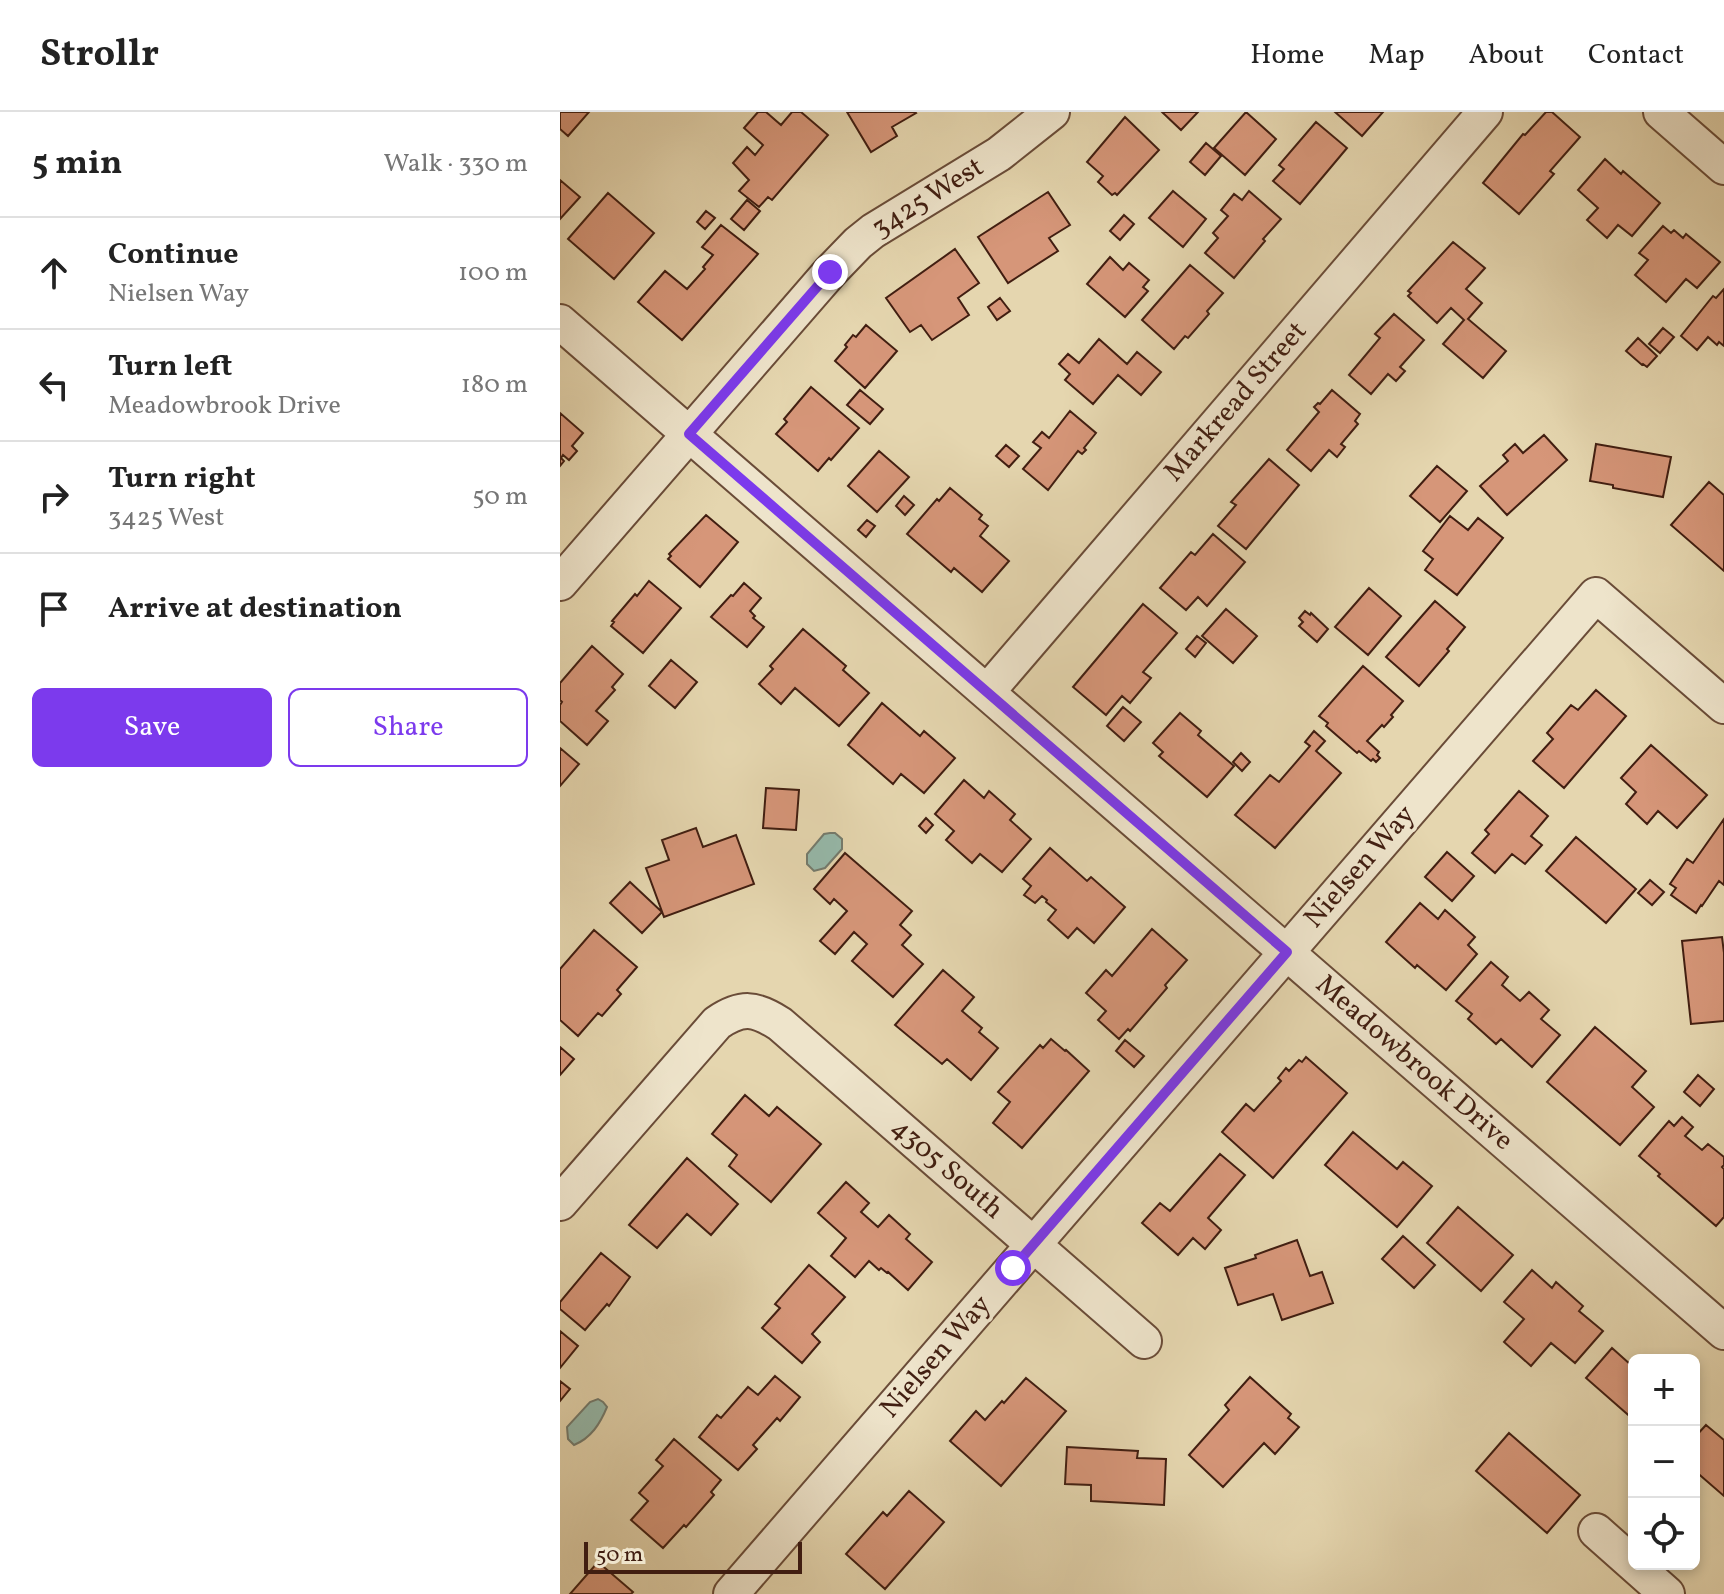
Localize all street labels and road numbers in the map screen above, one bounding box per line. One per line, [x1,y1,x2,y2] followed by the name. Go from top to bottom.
[865,148,991,248] street label: 3425 West
[1155,313,1317,491] street label: Markread Street
[1295,797,1425,937] street label: Nielsen Way
[1307,966,1521,1160] street label: Meadowbrook Drive
[882,1109,1012,1229] street label: 4305 South
[871,1287,1001,1427] street label: Nielsen Way

